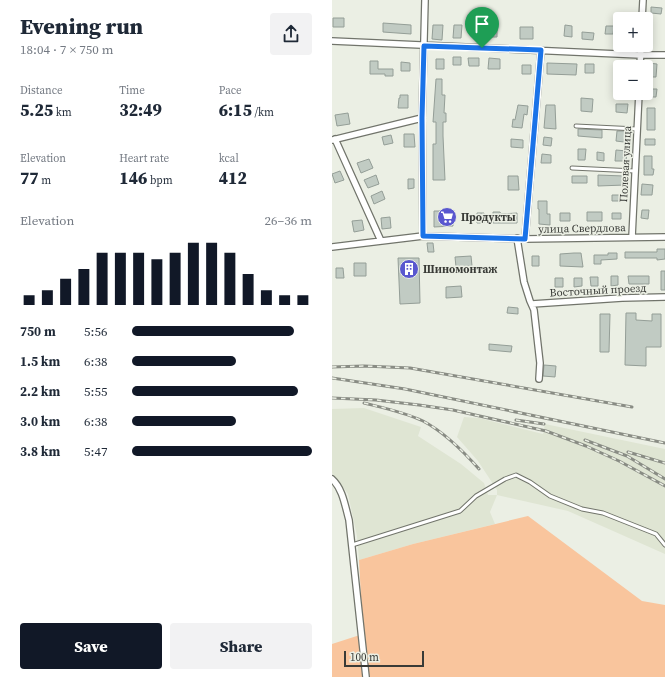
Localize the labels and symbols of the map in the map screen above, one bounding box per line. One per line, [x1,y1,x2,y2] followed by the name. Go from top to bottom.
[465,7.0,499,48] pin
[616,125,635,203] street label: Полевая улица
[436,206,458,228] supermarket icon: Продукты
[461,210,516,225] place label: Продукты
[538,220,626,237] street label: улица Свердлова
[398,258,420,280] building icon: Шиномонтаж
[423,262,498,277] place label: Шиномонтаж
[549,280,647,301] street label: Восточный проезд
[344,649,424,668] scale bar

